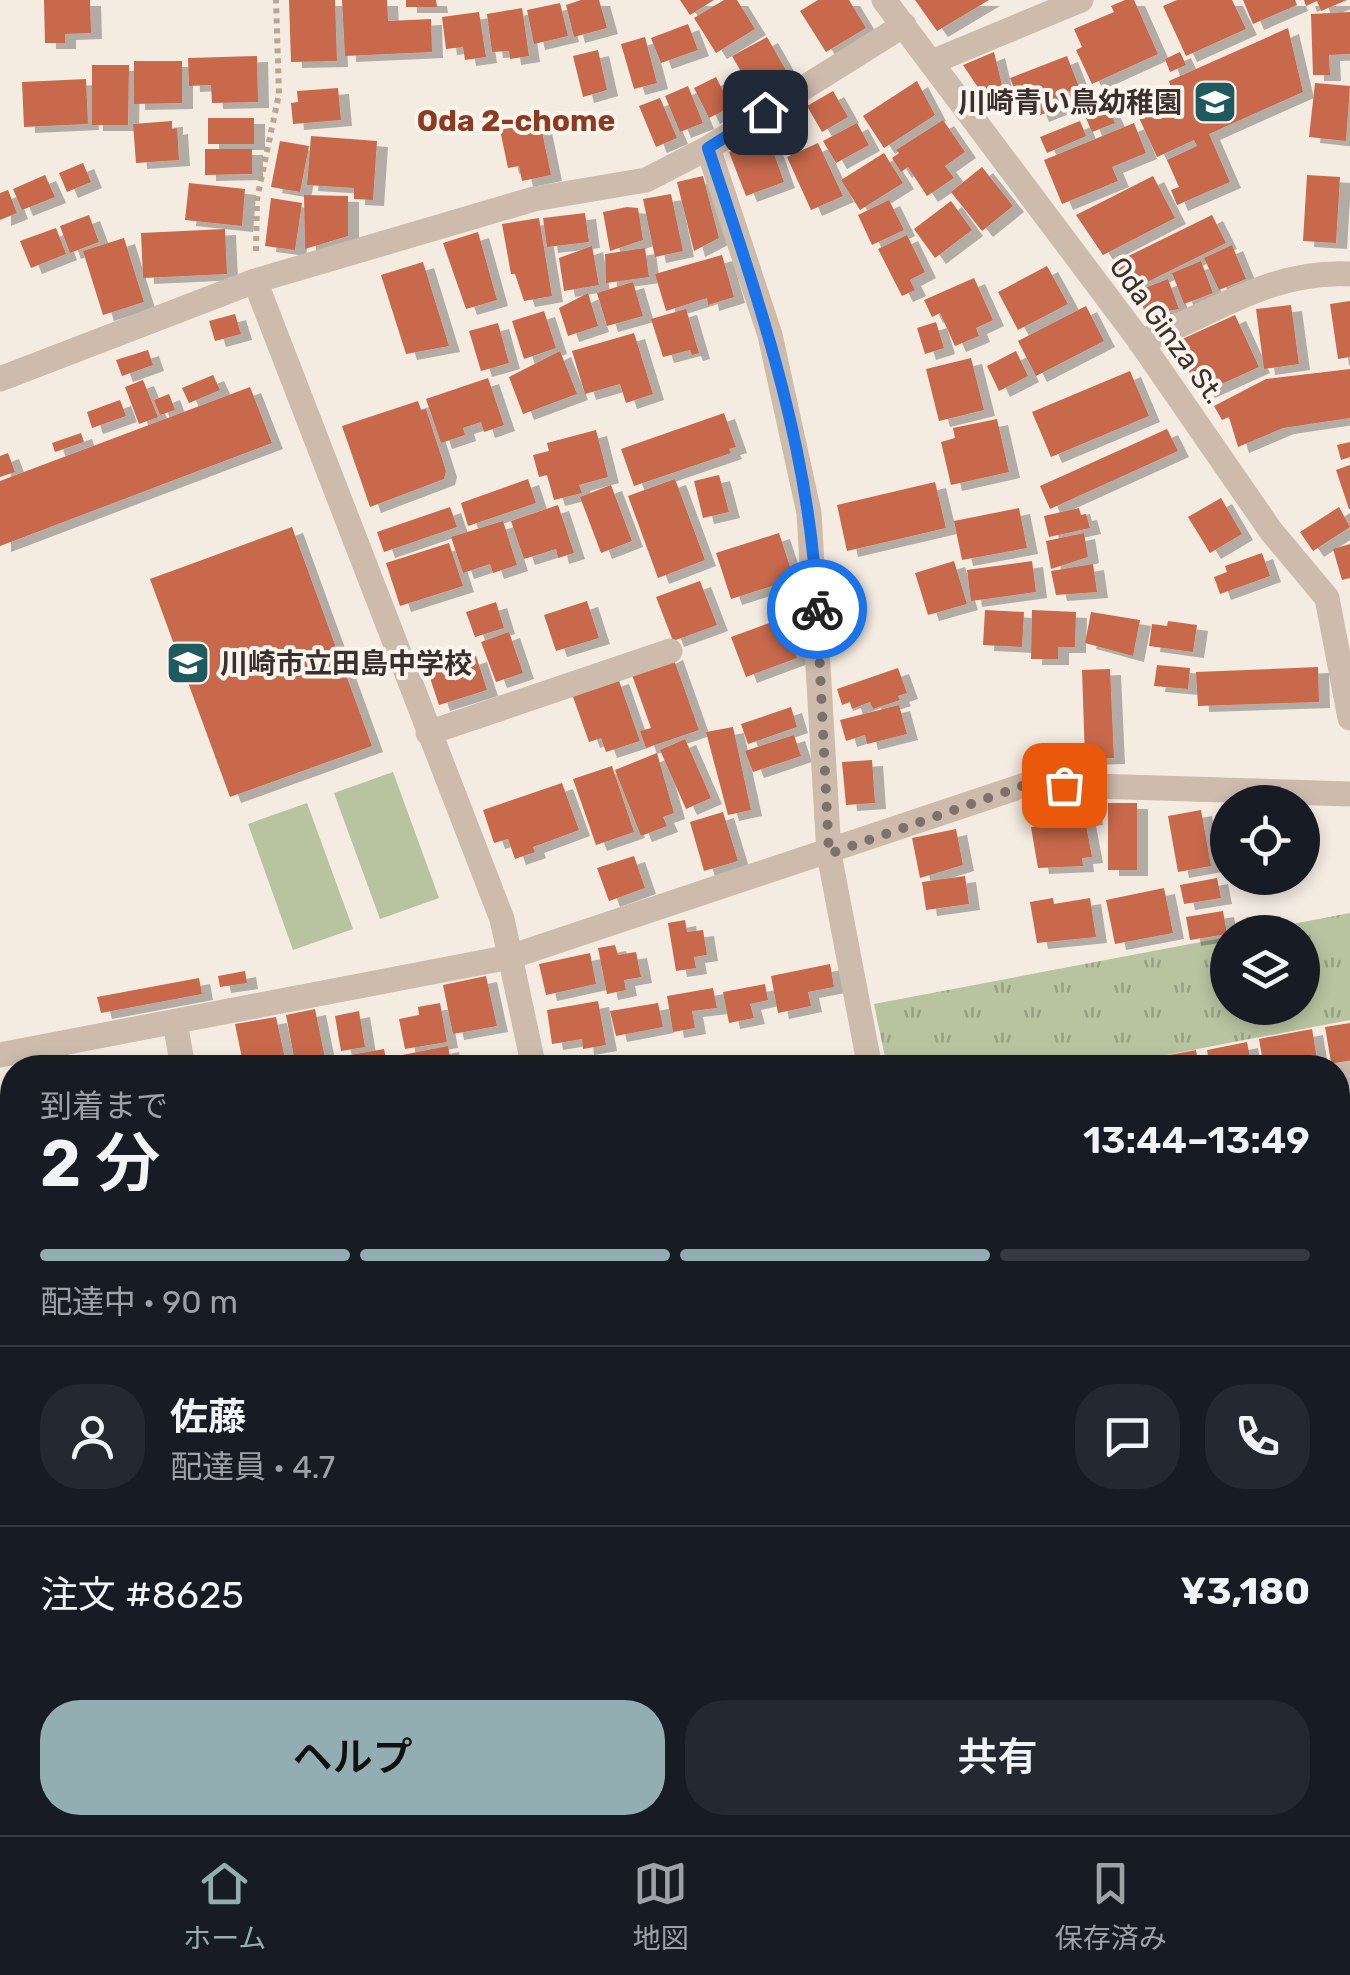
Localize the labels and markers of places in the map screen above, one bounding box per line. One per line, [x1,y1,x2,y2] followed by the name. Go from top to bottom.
[723,70,808,155] pin
[1192,79,1238,125] school or university icon: 川崎青い鳥幼稚園
[958,86,1182,119] place label: 川崎青い鳥幼稚園
[165,640,211,686] school or university icon: 川崎市立田島中学校
[220,647,472,680] place label: 川崎市立田島中学校
[1022,743,1107,828] pin

